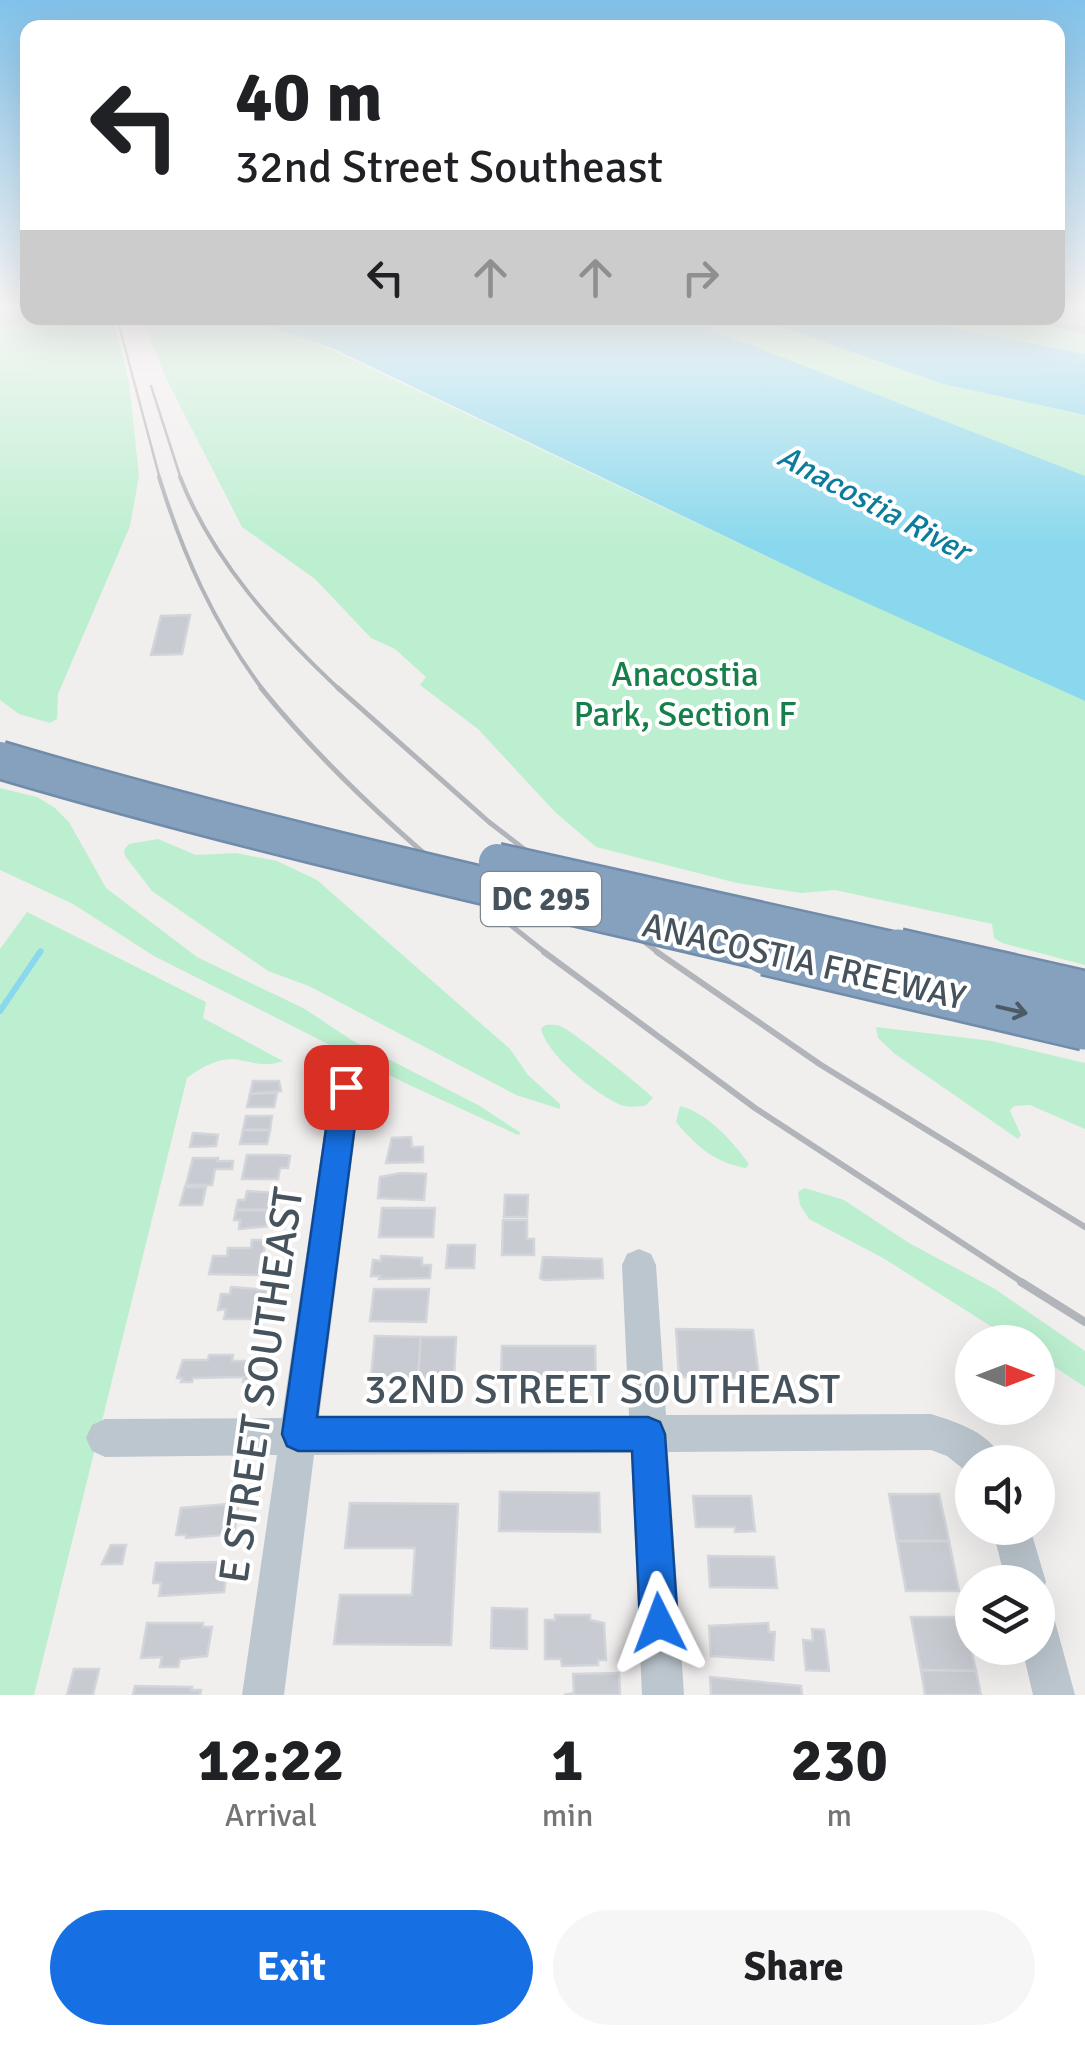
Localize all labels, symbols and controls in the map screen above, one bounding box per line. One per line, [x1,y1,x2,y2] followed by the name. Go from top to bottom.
[235,54,383,140] text: 40 m
[70,60,200,190] icon: left
[235,140,663,195] text: 32nd Street Southeast
[358,250,413,305] icon: left
[463,250,518,305] icon: ahead
[568,250,623,305] icon: ahead
[673,250,728,305] icon: right
[771,437,980,572] water label: Anacostia River
[573,653,797,736] park label: Anacostia Park, Section F
[481,872,601,926] road number: DC 295
[638,903,970,1020] street label: ANACOSTIA FREEWAY
[996,1001,1027,1020] one-way arrow
[304,1045,389,1130] pin
[319,1060,374,1115] icon: arrive
[208,1184,315,1586] street label: E STREET SOUTHEAST
[955,1325,1055,1425] north arrow
[955,1325,1055,1665] map controls
[364,1364,840,1415] street label: 32ND STREET SOUTHEAST
[955,1445,1055,1545] button: sound
[955,1565,1055,1665] button: layers
[607,1571,711,1675] position arrow
[197,1724,345,1798] text: 12:22
[551,1724,584,1798] text: 1
[791,1724,888,1798] text: 230
[225,1796,317,1835] text: Arrival
[542,1796,593,1835] text: min
[826,1796,852,1835] text: m
[50,1910,533,2025] button: Exit
[553,1910,1035,2025] button: Share

